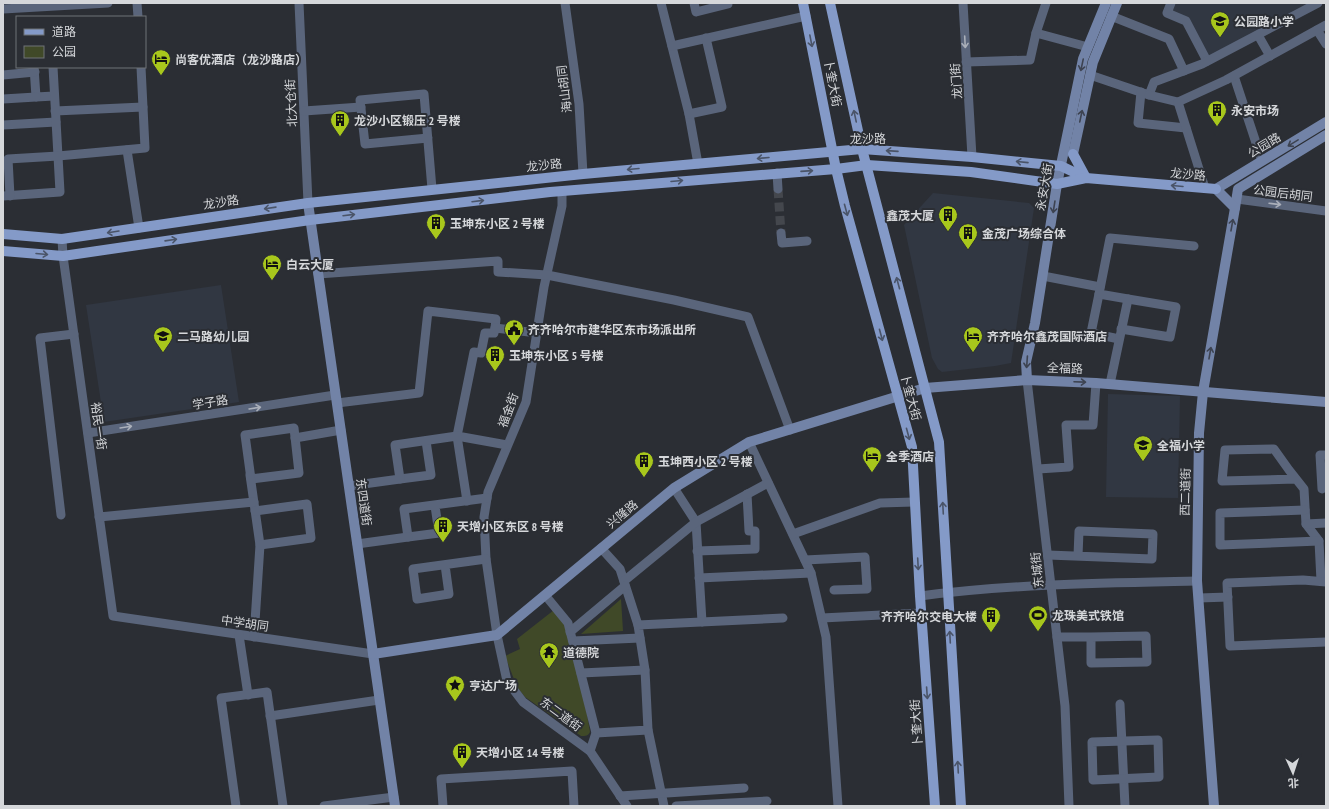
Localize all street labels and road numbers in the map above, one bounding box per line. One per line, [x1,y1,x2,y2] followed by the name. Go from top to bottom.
[821,58,845,108] street label: 卜奎大街
[947,63,965,99] street label: 龙门街
[554,64,574,114] street label: 海山胡同
[282,79,300,127] street label: 北大仓街
[1245,129,1283,161] street label: 公园路
[850,131,886,146] street label: 龙沙路
[525,156,563,174] street label: 龙沙路
[1032,162,1056,212] street label: 永安大街
[1169,165,1207,183] street label: 龙沙路
[1252,182,1314,204] street label: 公园后胡同
[202,192,240,212] street label: 龙沙路
[1047,360,1083,376] street label: 全福路
[898,372,924,422] street label: 卜奎大街
[495,391,521,429] street label: 福金街
[191,392,229,412] street label: 学子路
[88,401,110,451] street label: 裕民一街
[1177,468,1193,516] street label: 西二道街
[353,477,375,527] street label: 东四道街
[603,497,641,531] street label: 兴隆路
[1028,551,1046,589] street label: 东城街
[220,612,270,634] street label: 中学胡同
[537,694,585,734] street label: 东二道街
[907,699,925,747] street label: 卜奎大街

